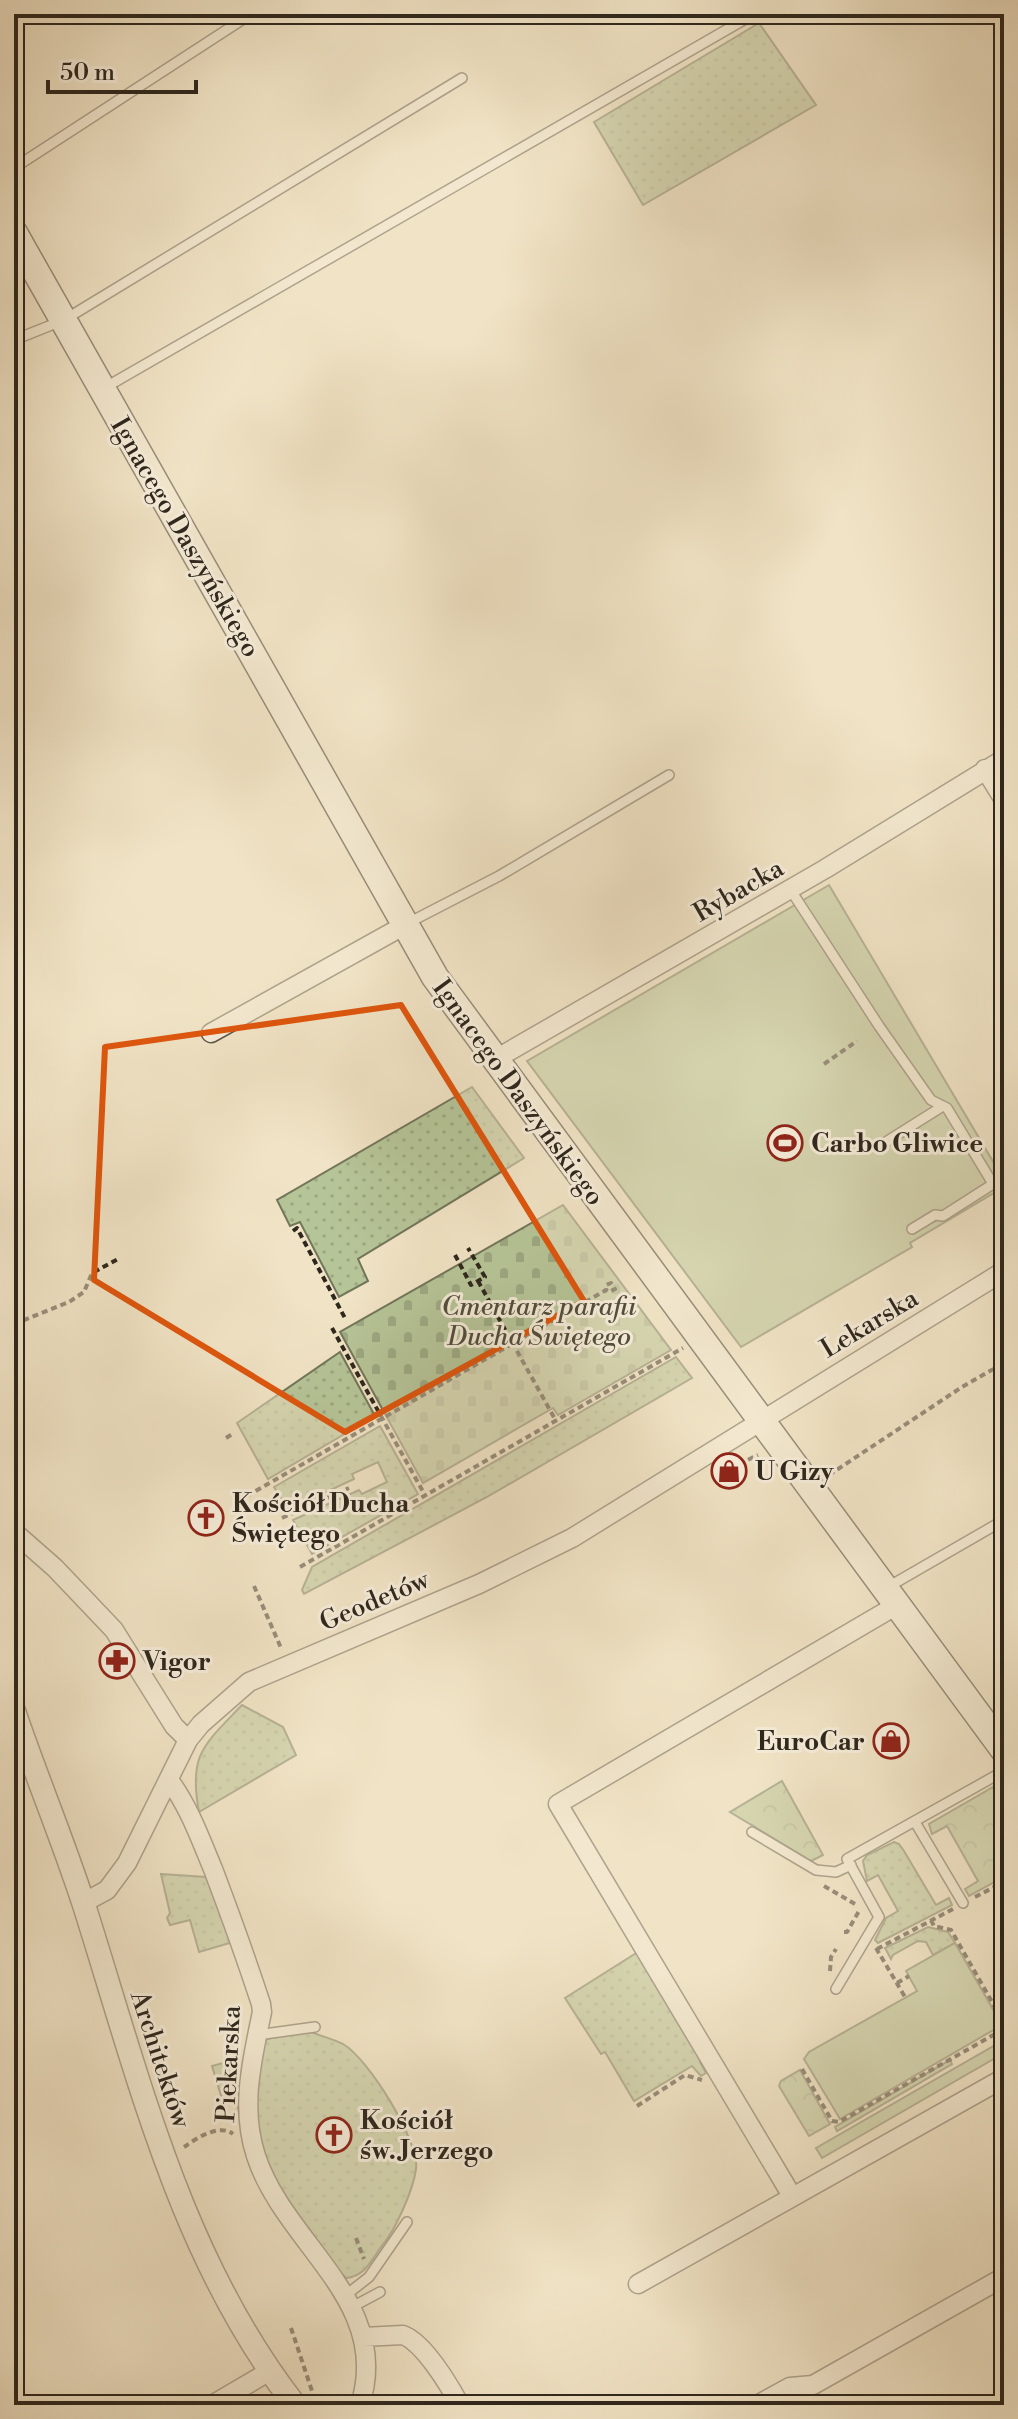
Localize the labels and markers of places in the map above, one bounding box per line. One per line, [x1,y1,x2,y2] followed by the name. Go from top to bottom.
[766,1124,804,1162] sports icon: Carbo Gliwice
[811,1128,983,1160] place label: Carbo Gliwice
[710,1452,748,1490] shop icon: U Gizy
[755,1456,834,1488] place label: U Gizy
[232,1488,410,1550] place label: Kościół Ducha Świętego
[187,1499,225,1537] church icon: Kościół Ducha Świętego
[98,1642,136,1680] pharmacy icon: Vigor
[142,1646,211,1678] place label: Vigor
[872,1722,910,1760] shop icon: EuroCar
[757,1726,865,1758] place label: EuroCar
[360,2105,494,2167] place label: Kościół św. Jerzego
[315,2116,353,2154] church icon: Kościół św. Jerzego

